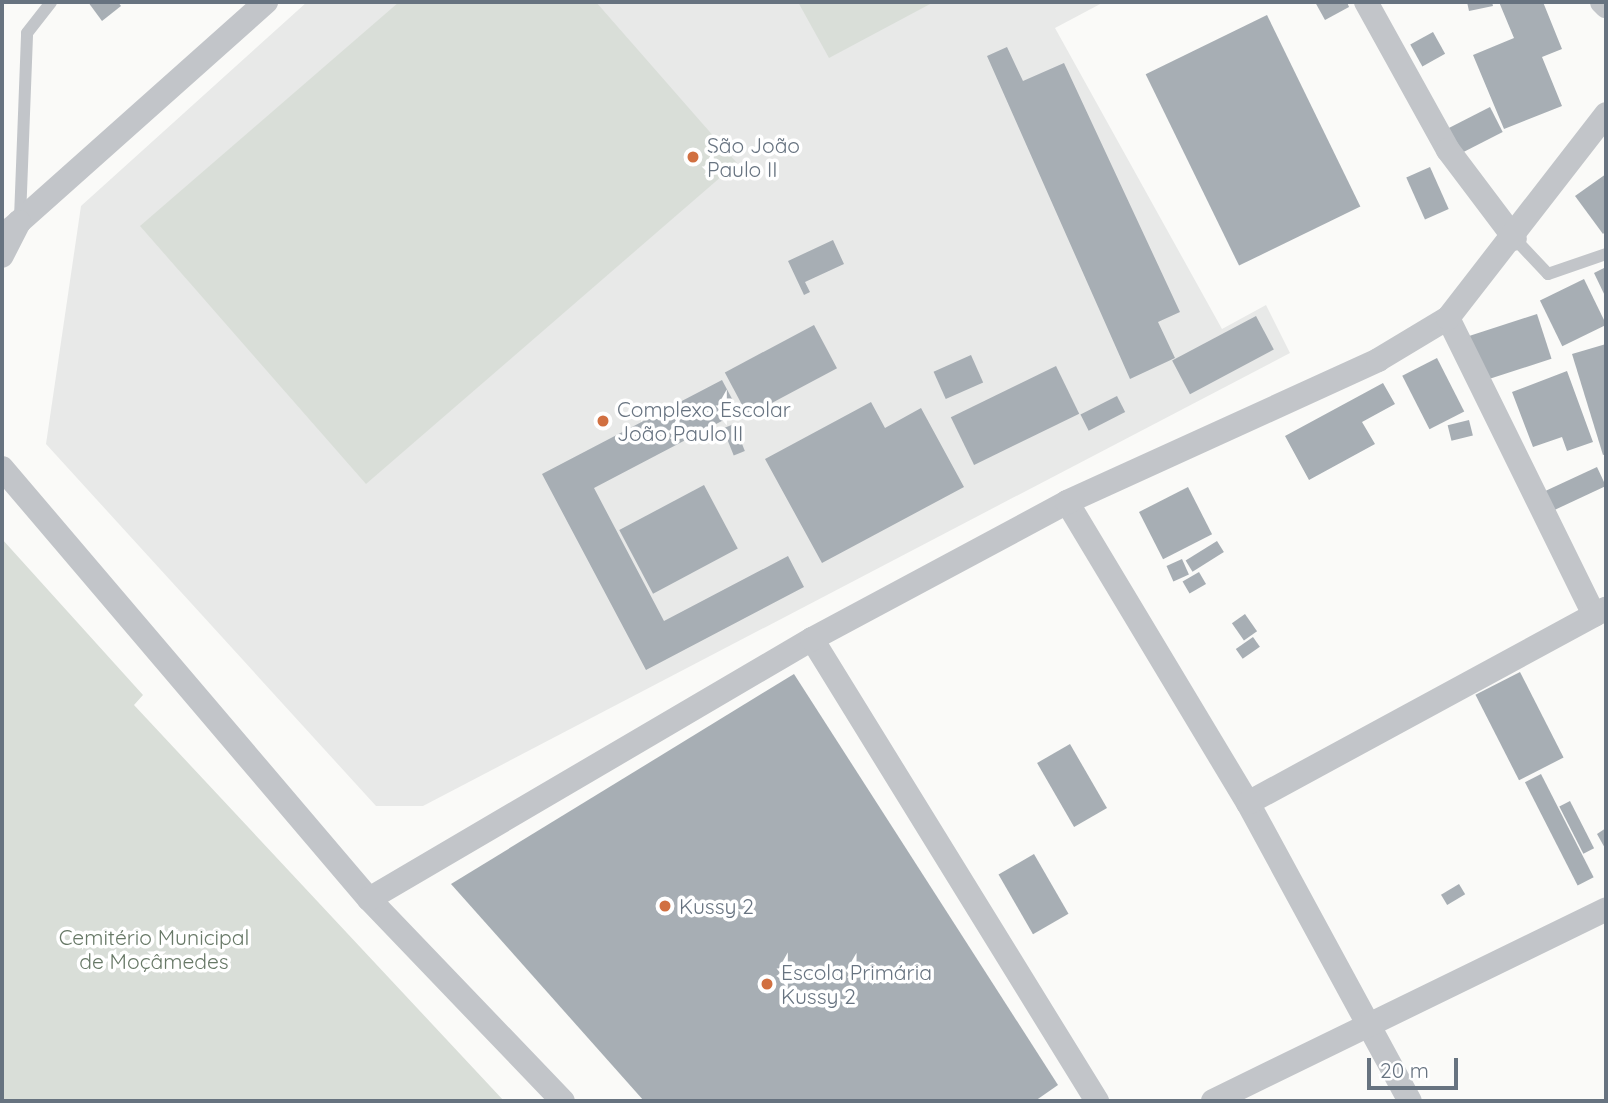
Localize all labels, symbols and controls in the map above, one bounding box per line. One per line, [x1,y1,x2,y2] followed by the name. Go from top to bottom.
[707,132,800,182] place label: São João Paulo II
[685,149,701,165] marker: São João Paulo II
[617,396,791,446] place label: Complexo Escolar João Paulo II
[595,413,611,429] marker: Complexo Escolar João Paulo II
[679,893,754,919] place label: Kussy 2
[657,898,673,914] marker: Kussy 2
[59,924,249,974] park label: Cemitério Municipal de Moçâmedes
[781,959,932,1009] place label: Escola Primária Kussy 2
[759,976,775,992] marker: Escola Primária Kussy 2
[1370,1044,1461,1088] scale bar
[1380,1057,1429,1083] text: 20 m

